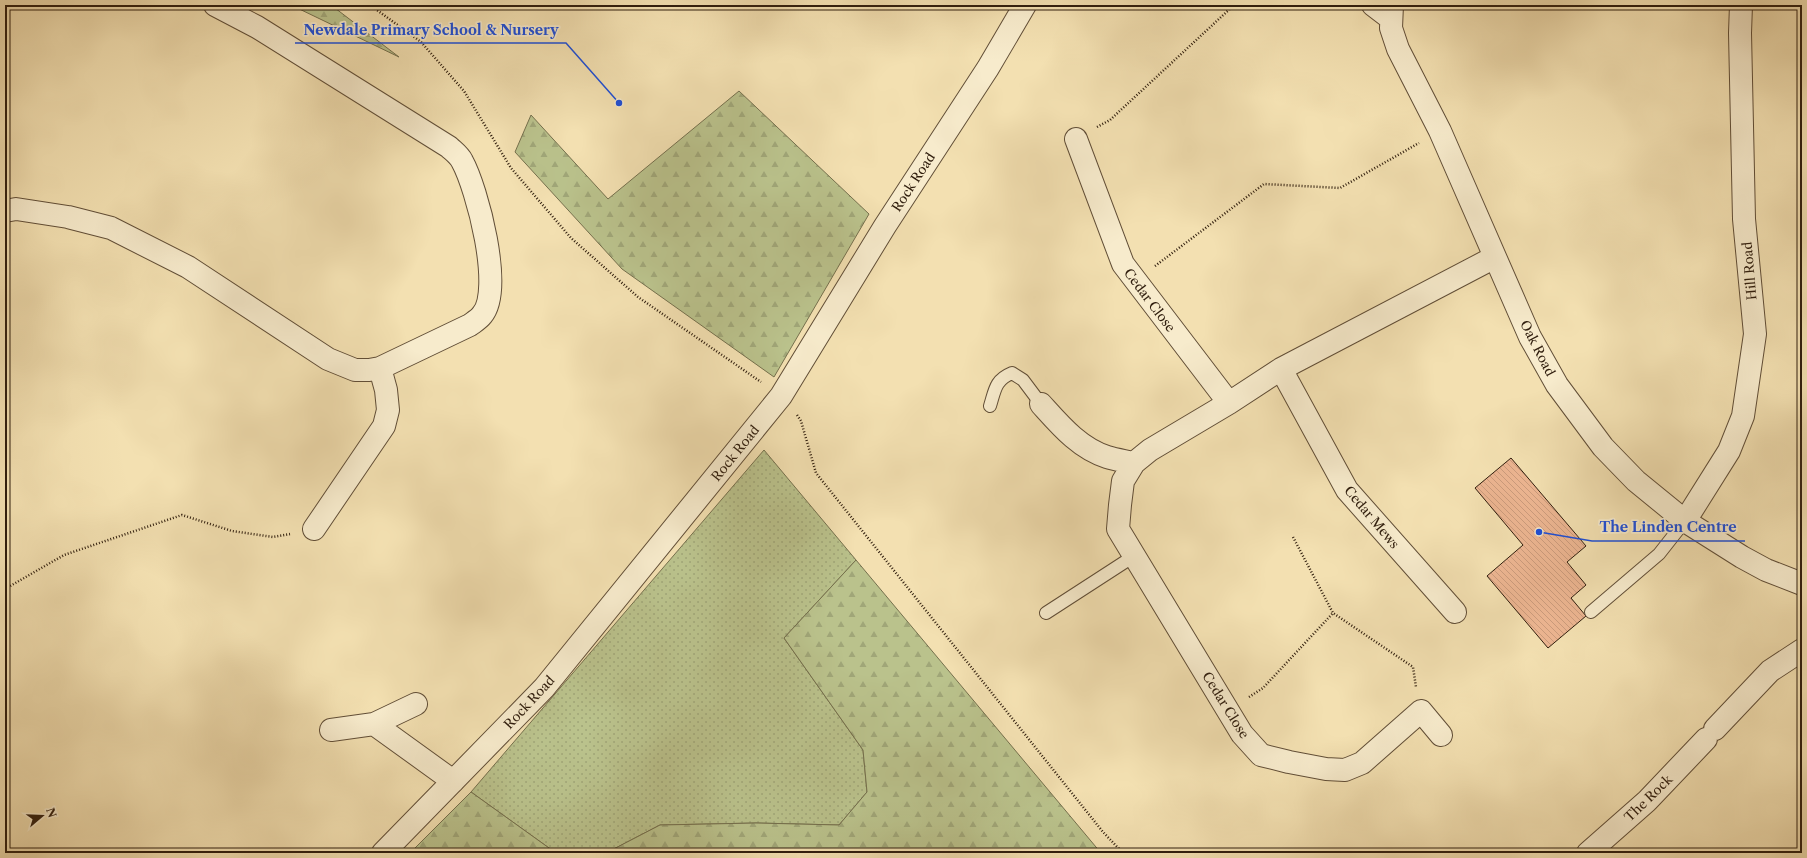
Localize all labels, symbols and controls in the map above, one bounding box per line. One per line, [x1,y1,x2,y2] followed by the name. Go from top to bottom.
[295,17,566,43] callout: Newdale Primary School & Nursery
[303,21,559,39] text: Newdale Primary School & Nursery
[888,149,938,214] street label: Rock Road
[1738,241,1760,301] street label: Hill Road
[1121,265,1179,335] street label: Cedar Close
[1517,317,1559,379] street label: Oak Road
[708,422,762,484] street label: Rock Road
[1341,482,1403,552] street label: Cedar Mews
[1592,515,1745,541] callout: The Linden Centre
[1599,518,1737,536] text: The Linden Centre
[1199,669,1253,741] street label: Cedar Close
[500,672,558,732] street label: Rock Road
[1621,771,1676,825] street label: The Rock
[22,796,62,836] north arrow
[43,806,60,820] text: N

